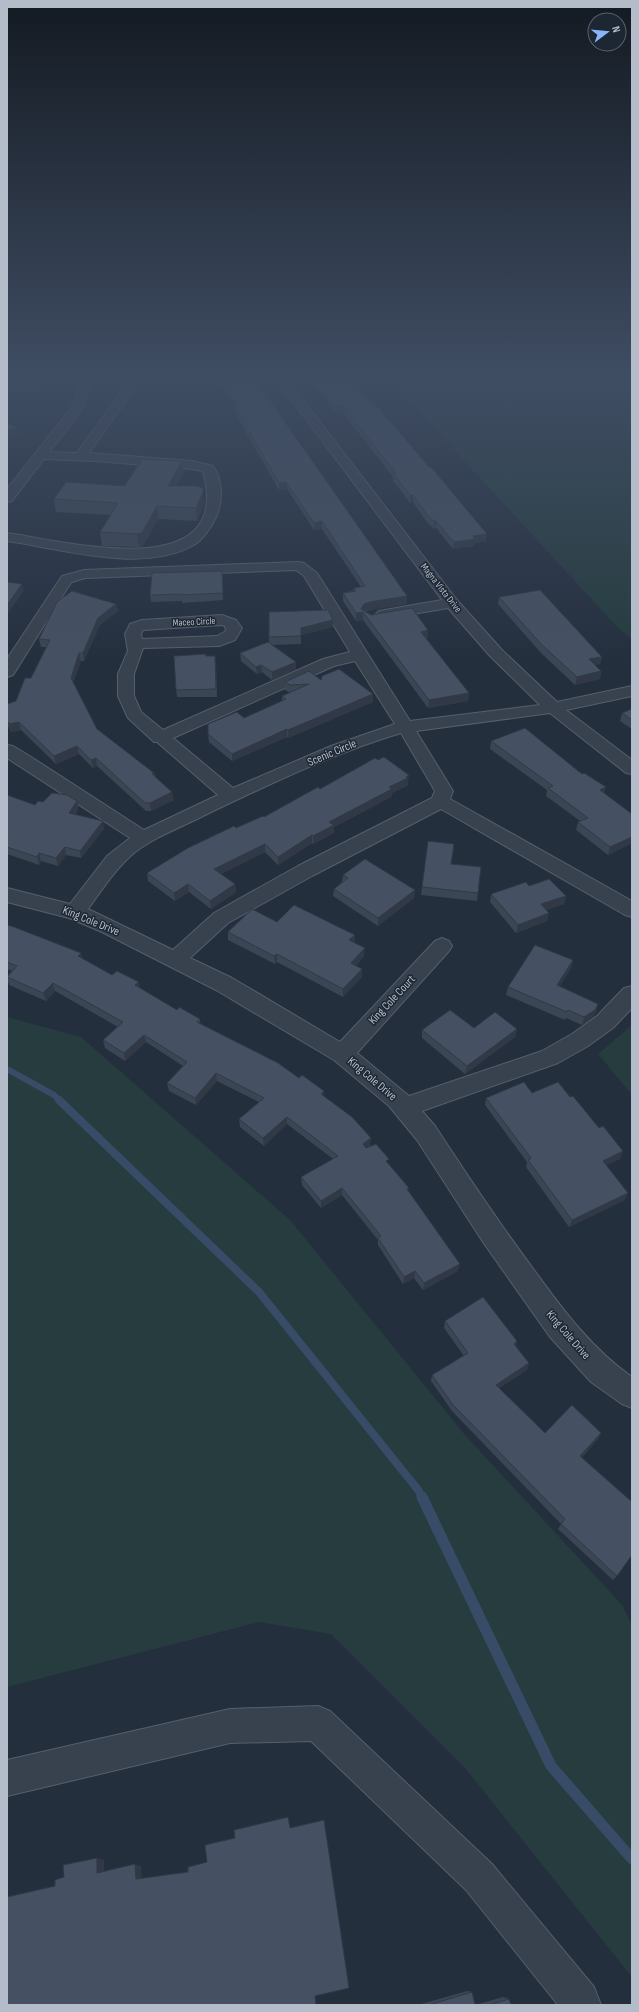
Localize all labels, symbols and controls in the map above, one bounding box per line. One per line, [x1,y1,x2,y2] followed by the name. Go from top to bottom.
[587,12,627,52] north arrow
[609,25,623,34] text: N
[418,561,464,615] street label: Magna Vista Drive
[172,615,216,629] street label: Maceo Circle
[305,736,359,770] street label: Scenic Circle
[60,903,122,939] street label: King Cole Drive
[365,972,419,1028] street label: King Cole Court
[344,1054,400,1104] street label: King Cole Drive
[543,1307,593,1363] street label: King Cole Drive

